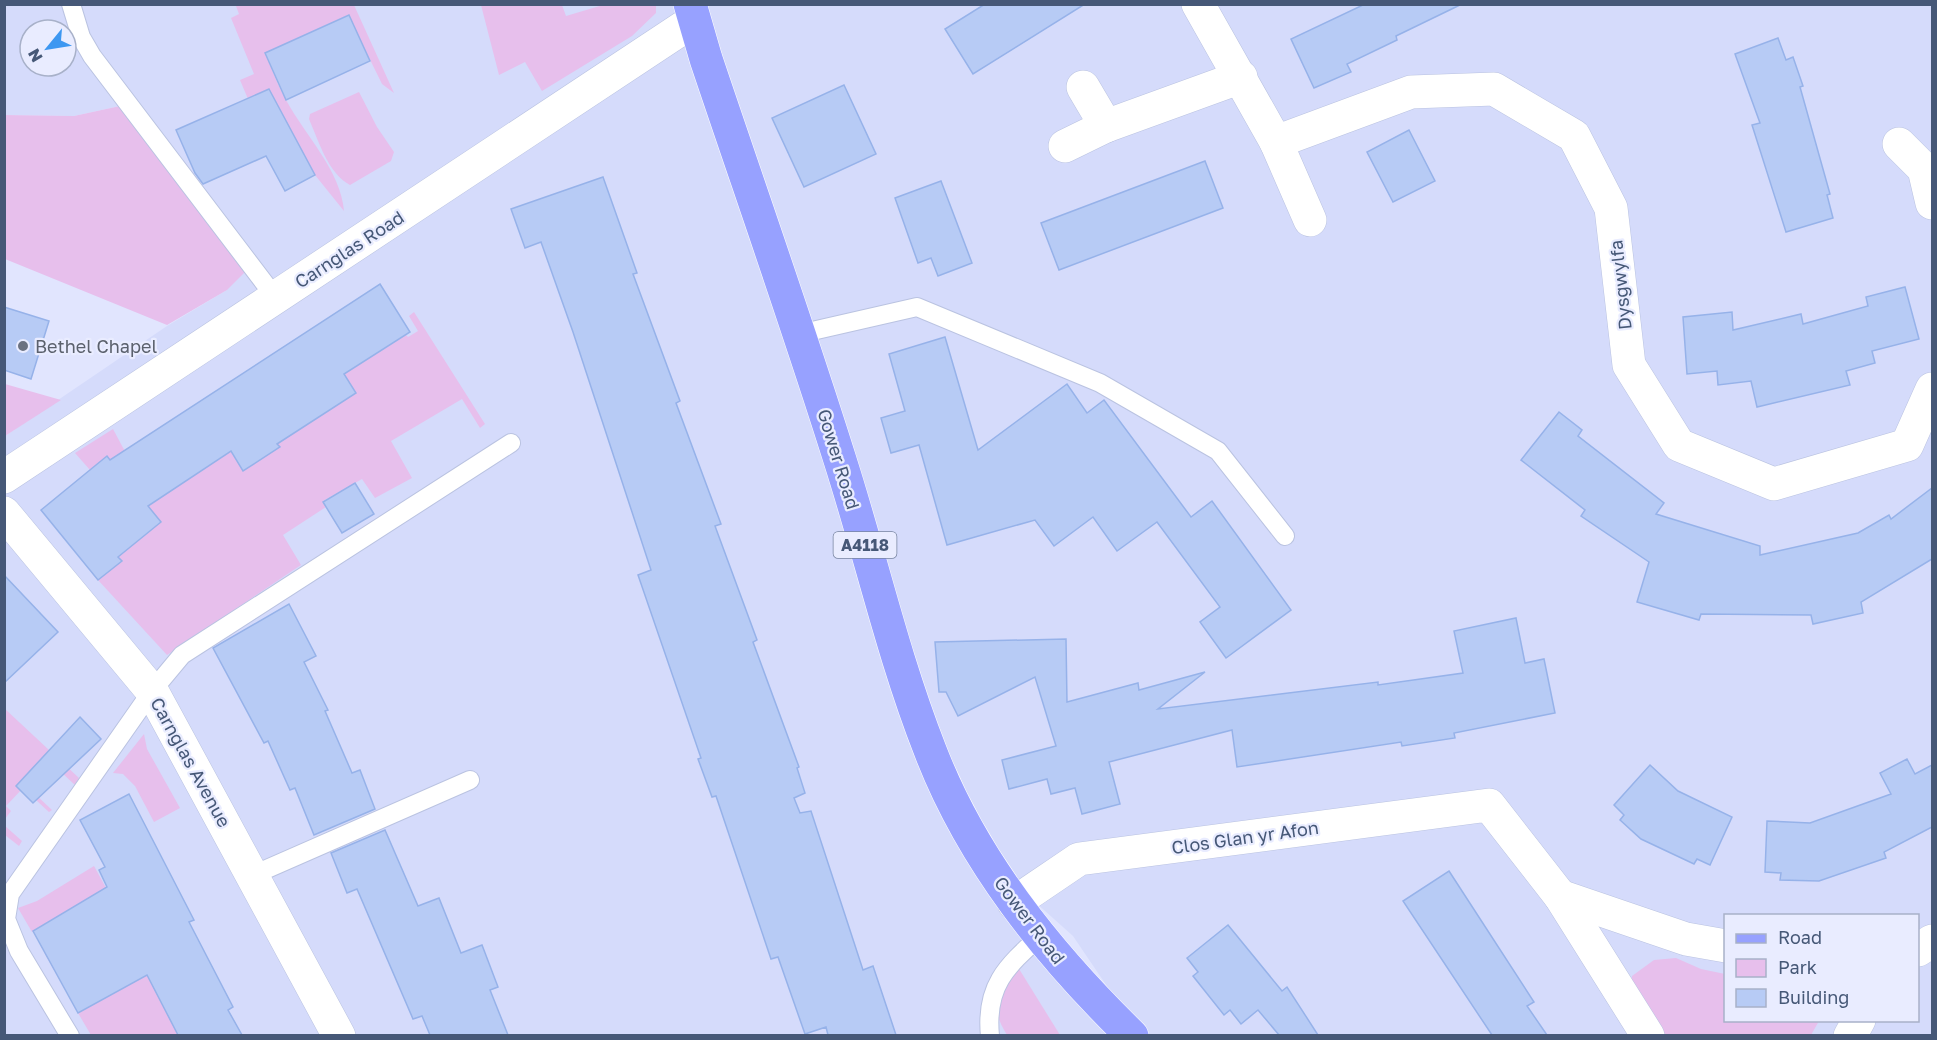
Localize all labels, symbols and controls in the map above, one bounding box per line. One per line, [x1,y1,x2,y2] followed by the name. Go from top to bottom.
[18,18,78,78] north arrow
[23,45,47,66] text: N
[290,206,408,292] street label: Carnglas Road
[1604,239,1636,331] street label: Dysgwylfa
[35,335,157,357] place label: Bethel Chapel
[16,339,30,353] marker: Bethel Chapel
[813,406,865,512] street label: Gower Road
[834,532,896,558] road number: A4118
[146,693,236,831] street label: Carnglas Avenue
[1170,816,1320,858] street label: Clos Glan yr Afon
[990,872,1070,968] street label: Gower Road
[1724,914,1919,1022] legend
[1778,926,1822,948] text: Road
[1778,956,1817,978] text: Park
[1778,986,1849,1008] text: Building

